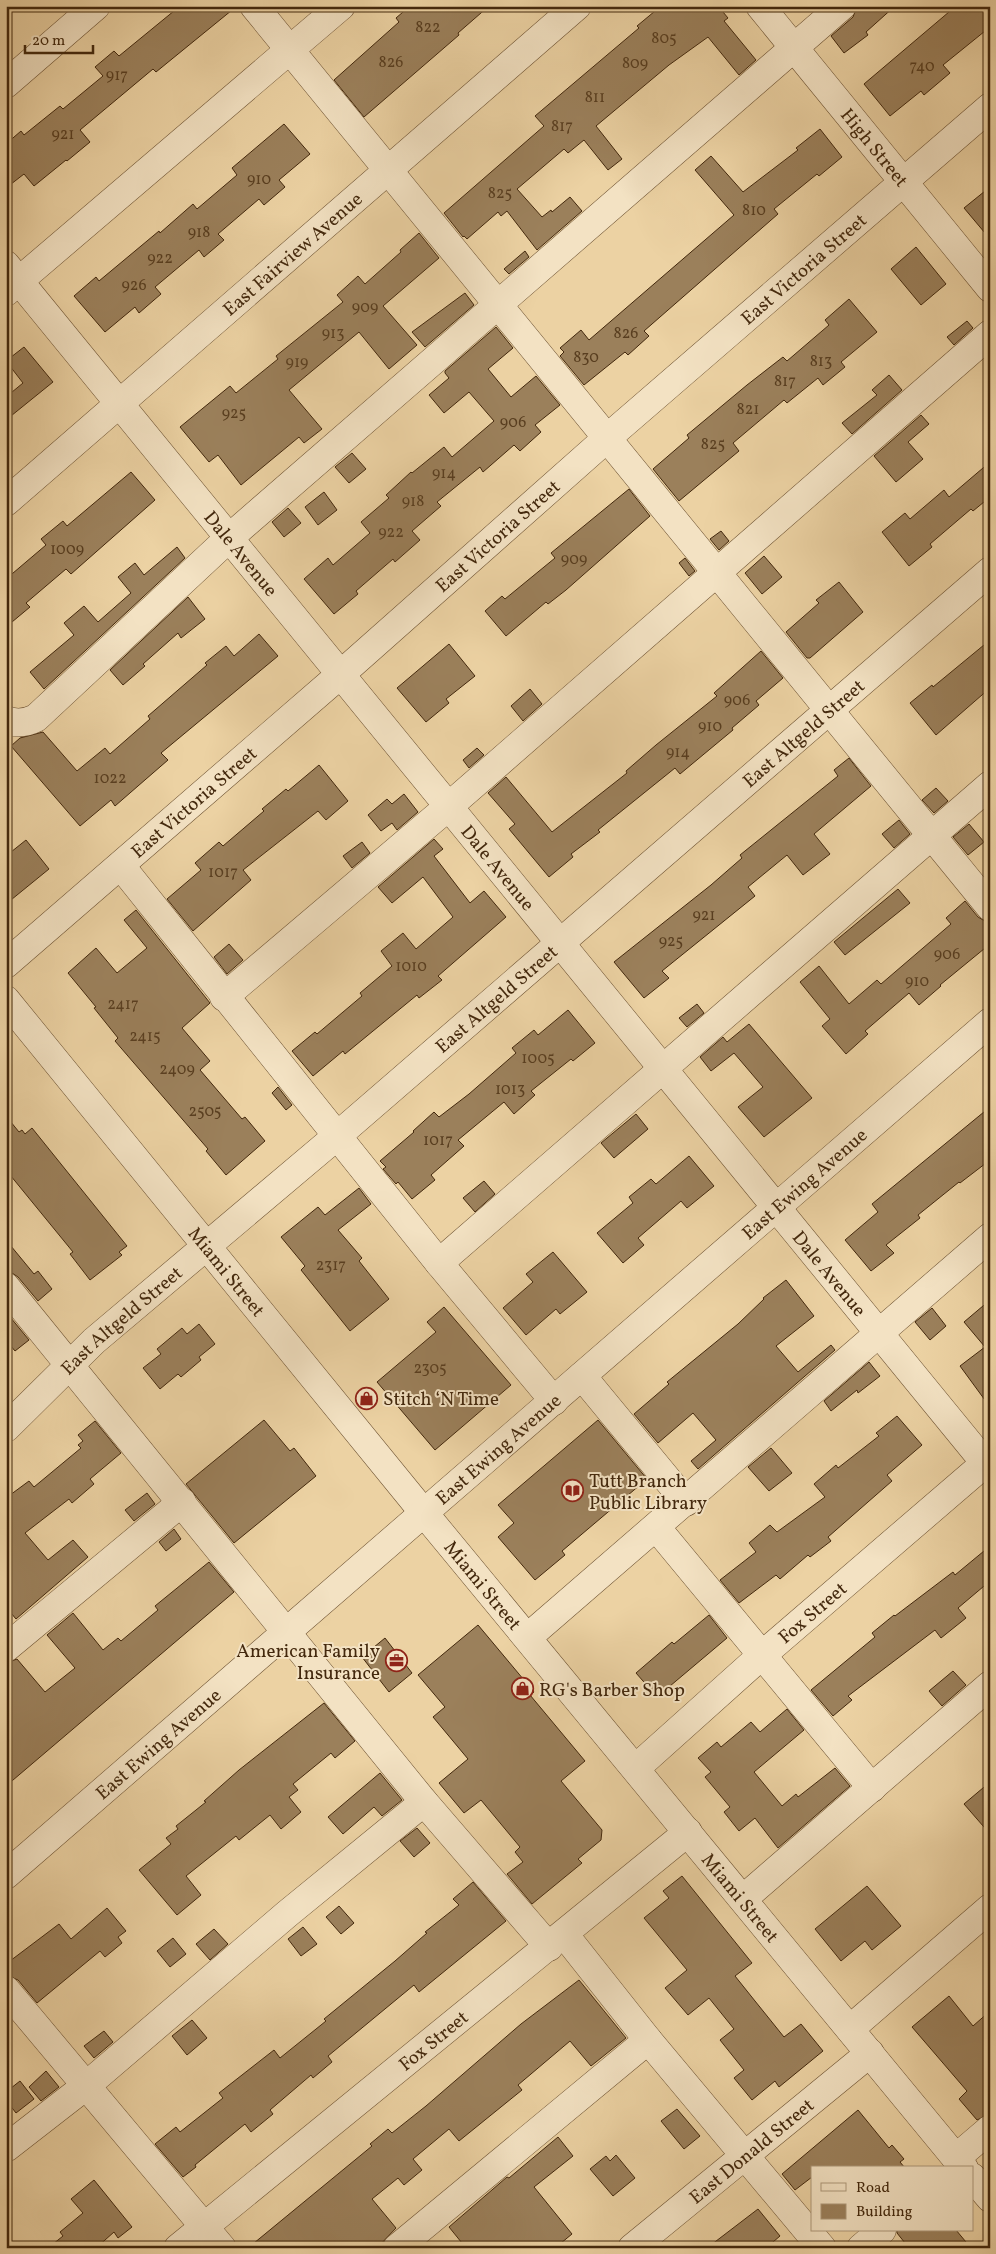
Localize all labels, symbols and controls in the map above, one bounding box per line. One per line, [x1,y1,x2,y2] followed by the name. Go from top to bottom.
[415,17,441,39] house number: 822
[25,22,92,54] scale bar
[651,28,677,50] house number: 805
[32,31,65,52] text: 20 m
[379,52,403,74] house number: 826
[622,53,648,75] house number: 809
[909,56,935,78] house number: 740
[106,65,128,87] house number: 917
[585,87,605,109] house number: 811
[833,103,914,193] street label: High Street
[551,116,573,138] house number: 817
[51,124,75,146] house number: 921
[247,169,271,191] house number: 910
[488,183,512,205] house number: 825
[218,187,369,323] street label: East Fairview Avenue
[742,200,766,222] house number: 810
[736,208,873,332] street label: East Victoria Street
[188,222,210,244] house number: 918
[147,248,173,270] house number: 922
[122,275,147,297] house number: 926
[352,297,378,319] house number: 909
[322,323,344,345] house number: 913
[614,323,638,345] house number: 826
[573,347,599,369] house number: 830
[810,351,832,373] house number: 813
[286,352,308,374] house number: 919
[774,371,796,393] house number: 817
[737,399,759,421] house number: 821
[222,403,246,425] house number: 925
[500,412,526,434] house number: 906
[701,434,725,456] house number: 825
[432,463,456,485] house number: 914
[431,474,567,599] street label: East Victoria Street
[402,491,424,513] house number: 918
[197,506,283,603] street label: Dale Avenue
[378,522,404,544] house number: 922
[50,539,84,561] house number: 1009
[561,549,587,571] house number: 909
[738,674,871,794] street label: East Altgeld Street
[724,690,750,712] house number: 906
[698,716,722,738] house number: 910
[126,741,264,865] street label: East Victoria Street
[666,742,690,764] house number: 914
[93,768,127,790] house number: 1022
[454,820,540,917] street label: Dale Avenue
[208,862,238,884] house number: 1017
[692,905,716,927] house number: 921
[659,931,683,953] house number: 925
[431,939,564,1060] street label: East Altgeld Street
[934,944,960,966] house number: 906
[395,956,427,978] house number: 1010
[905,971,929,993] house number: 910
[107,994,139,1016] house number: 2417
[129,1026,161,1048] house number: 2415
[521,1048,555,1070] house number: 1005
[159,1059,195,1081] house number: 2409
[495,1079,525,1101] house number: 1013
[188,1101,222,1123] house number: 2505
[737,1123,874,1247] street label: East Ewing Avenue
[423,1130,453,1152] house number: 1017
[181,1222,270,1323] street label: Miami Street
[785,1226,871,1323] street label: Dale Avenue
[316,1255,346,1277] house number: 2317
[56,1261,189,1382] street label: East Altgeld Street
[413,1358,447,1380] house number: 2305
[355,1386,379,1410] shop icon: Stitch ‘N Time
[383,1387,499,1413] place label: Stitch ‘N Time
[431,1388,568,1512] street label: East Ewing Avenue
[589,1469,707,1517] place label: Tutt Branch Public Library
[561,1479,585,1503] library icon: Tutt Branch Public Library
[437,1536,527,1637] street label: Miami Street
[773,1577,853,1651] street label: Fox Street
[236,1639,380,1687] place label: American Family Insurance
[384,1649,408,1673] office icon: American Family Insurance
[511,1677,535,1701] shop icon: RG's Barber Shop
[539,1678,685,1704] place label: RG's Barber Shop
[91,1683,228,1807] street label: East Ewing Avenue
[695,1848,784,1949] street label: Miami Street
[394,2005,475,2078] street label: Fox Street
[684,2093,821,2211] street label: East Donald Street
[811,2166,974,2232] legend
[856,2178,890,2199] text: Road
[856,2202,913,2223] text: Building

